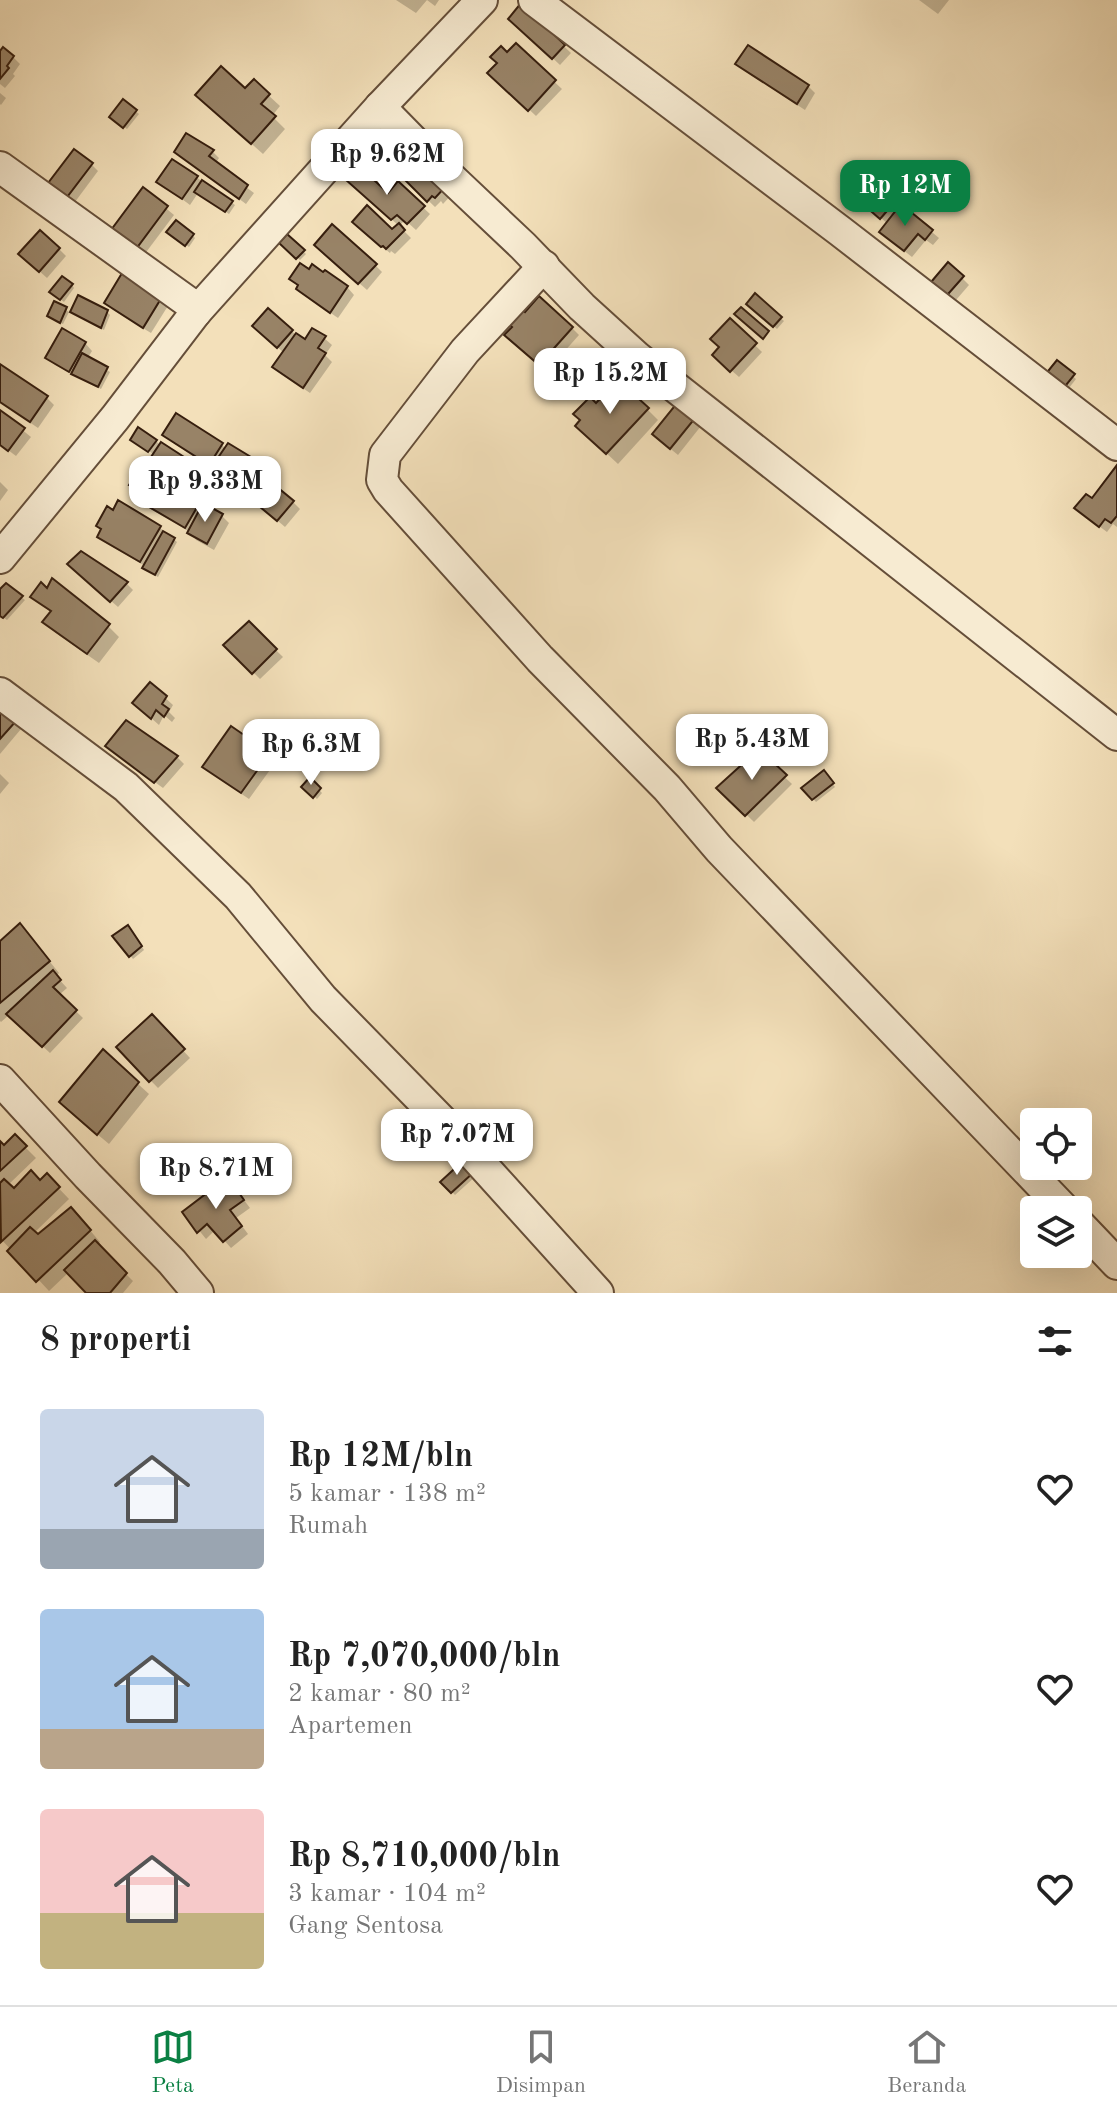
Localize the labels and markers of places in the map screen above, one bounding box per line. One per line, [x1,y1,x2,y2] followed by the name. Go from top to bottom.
[304,129,470,197] pin: Rp 9.62M
[840,160,970,228] pin: Rp 12M
[527,348,693,416] pin: Rp 15.2M
[122,456,288,524] pin: Rp 9.33M
[669,714,835,782] pin: Rp 5.43M
[237,719,385,787] pin: Rp 6.3M
[374,1109,540,1177] pin: Rp 7.07M
[133,1143,299,1211] pin: Rp 8.71M

